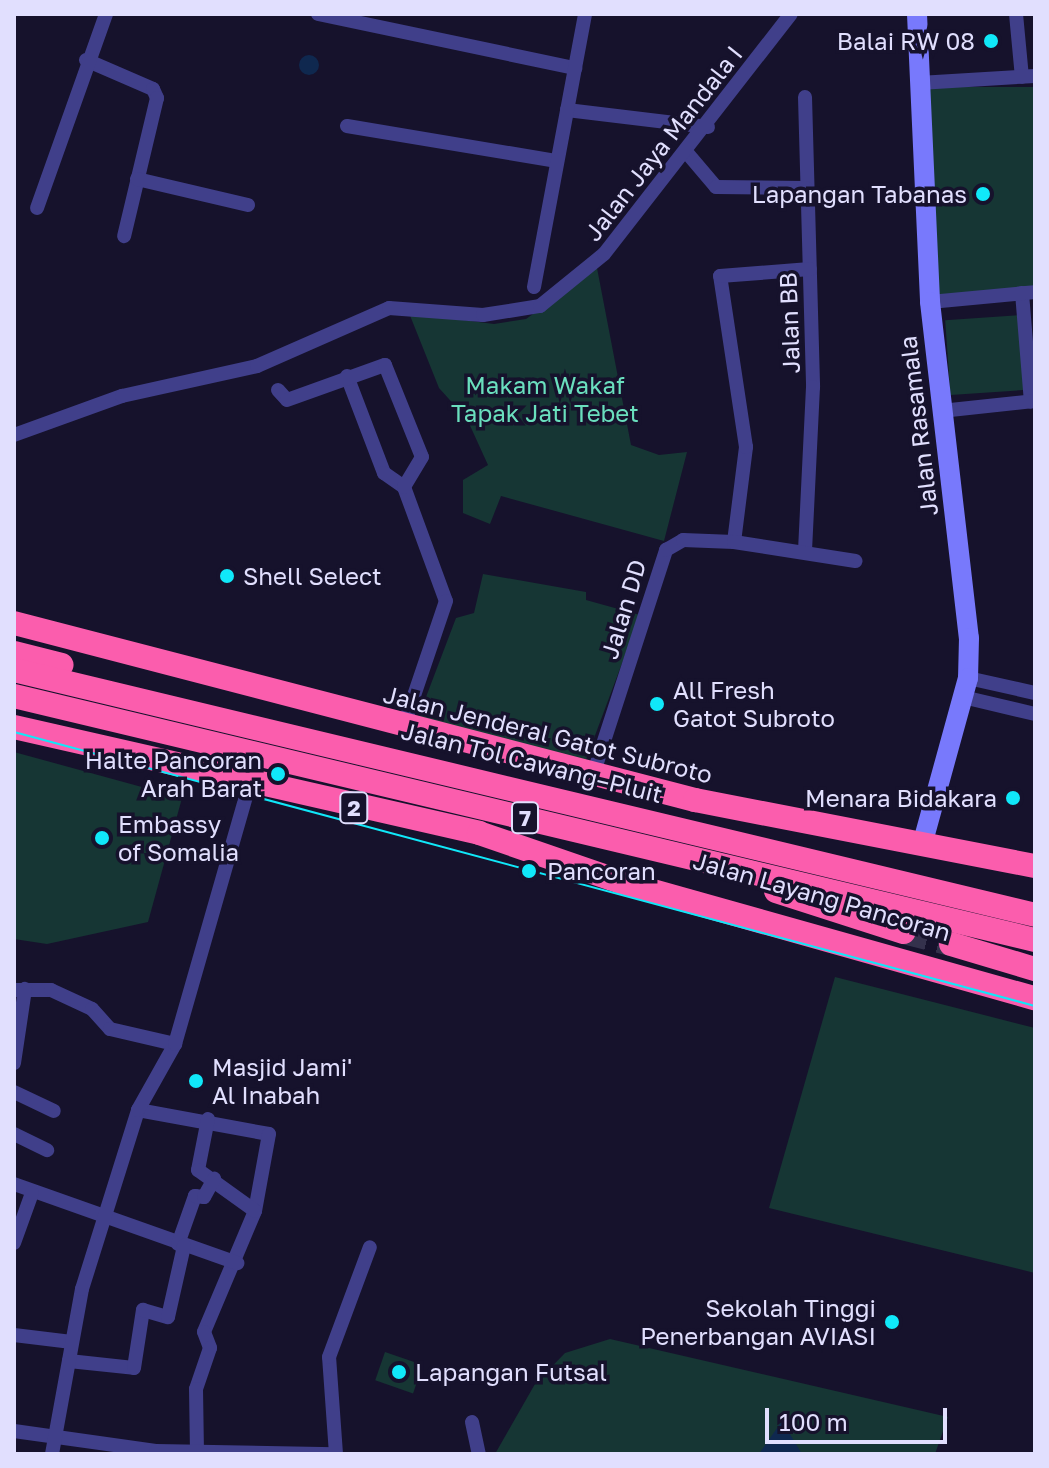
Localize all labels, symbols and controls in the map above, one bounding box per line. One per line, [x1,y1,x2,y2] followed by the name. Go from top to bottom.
[837,27,975,55] place label: Balai RW 08
[982,32,1000,50] marker: Balai RW 08
[578,40,748,246] street label: Jalan Jaya Mandala I
[752,180,967,208] place label: Lapangan Tabanas
[974,185,992,203] marker: Lapangan Tabanas
[773,272,805,374] street label: Jalan BB
[893,334,943,518] street label: Jalan Rasamala
[451,371,639,427] park label: Makam Wakaf Tapak Jati Tebet
[594,556,652,662] street label: Jalan DD
[243,562,382,590] place label: Shell Select
[218,567,236,585] marker: Shell Select
[673,676,835,732] place label: All Fresh Gatot Subroto
[381,679,715,789] street label: Jalan Jenderal Gatot Subroto
[648,695,666,713] marker: All Fresh Gatot Subroto
[398,716,666,808] street label: Jalan Tol Cawang–Pluit
[85,746,262,802] place label: Halte Pancoran Arah Barat
[269,765,287,783] marker: Halte Pancoran Arah Barat
[805,784,997,812] place label: Menara Bidakara
[1004,789,1022,807] marker: Menara Bidakara
[338,790,370,826] road number: 2
[511,800,539,836] road number: 7
[118,810,239,866] place label: Embassy of Somalia
[93,829,111,847] marker: Embassy of Somalia
[690,845,954,947] street label: Jalan Layang Pancoran
[547,857,656,885] place label: Pancoran
[518,860,540,882] marker: Pancoran
[212,1053,352,1109] place label: Masjid Jami' Al Inabah
[187,1072,205,1090] marker: Masjid Jami' Al Inabah
[640,1294,876,1350] place label: Sekolah Tinggi Penerbangan AVIASI
[883,1313,901,1331] marker: Sekolah Tinggi Penerbangan AVIASI
[415,1358,607,1386] place label: Lapangan Futsal
[390,1363,408,1381] marker: Lapangan Futsal
[769,1392,951,1442] scale bar
[779,1407,848,1436] text: 100 m

